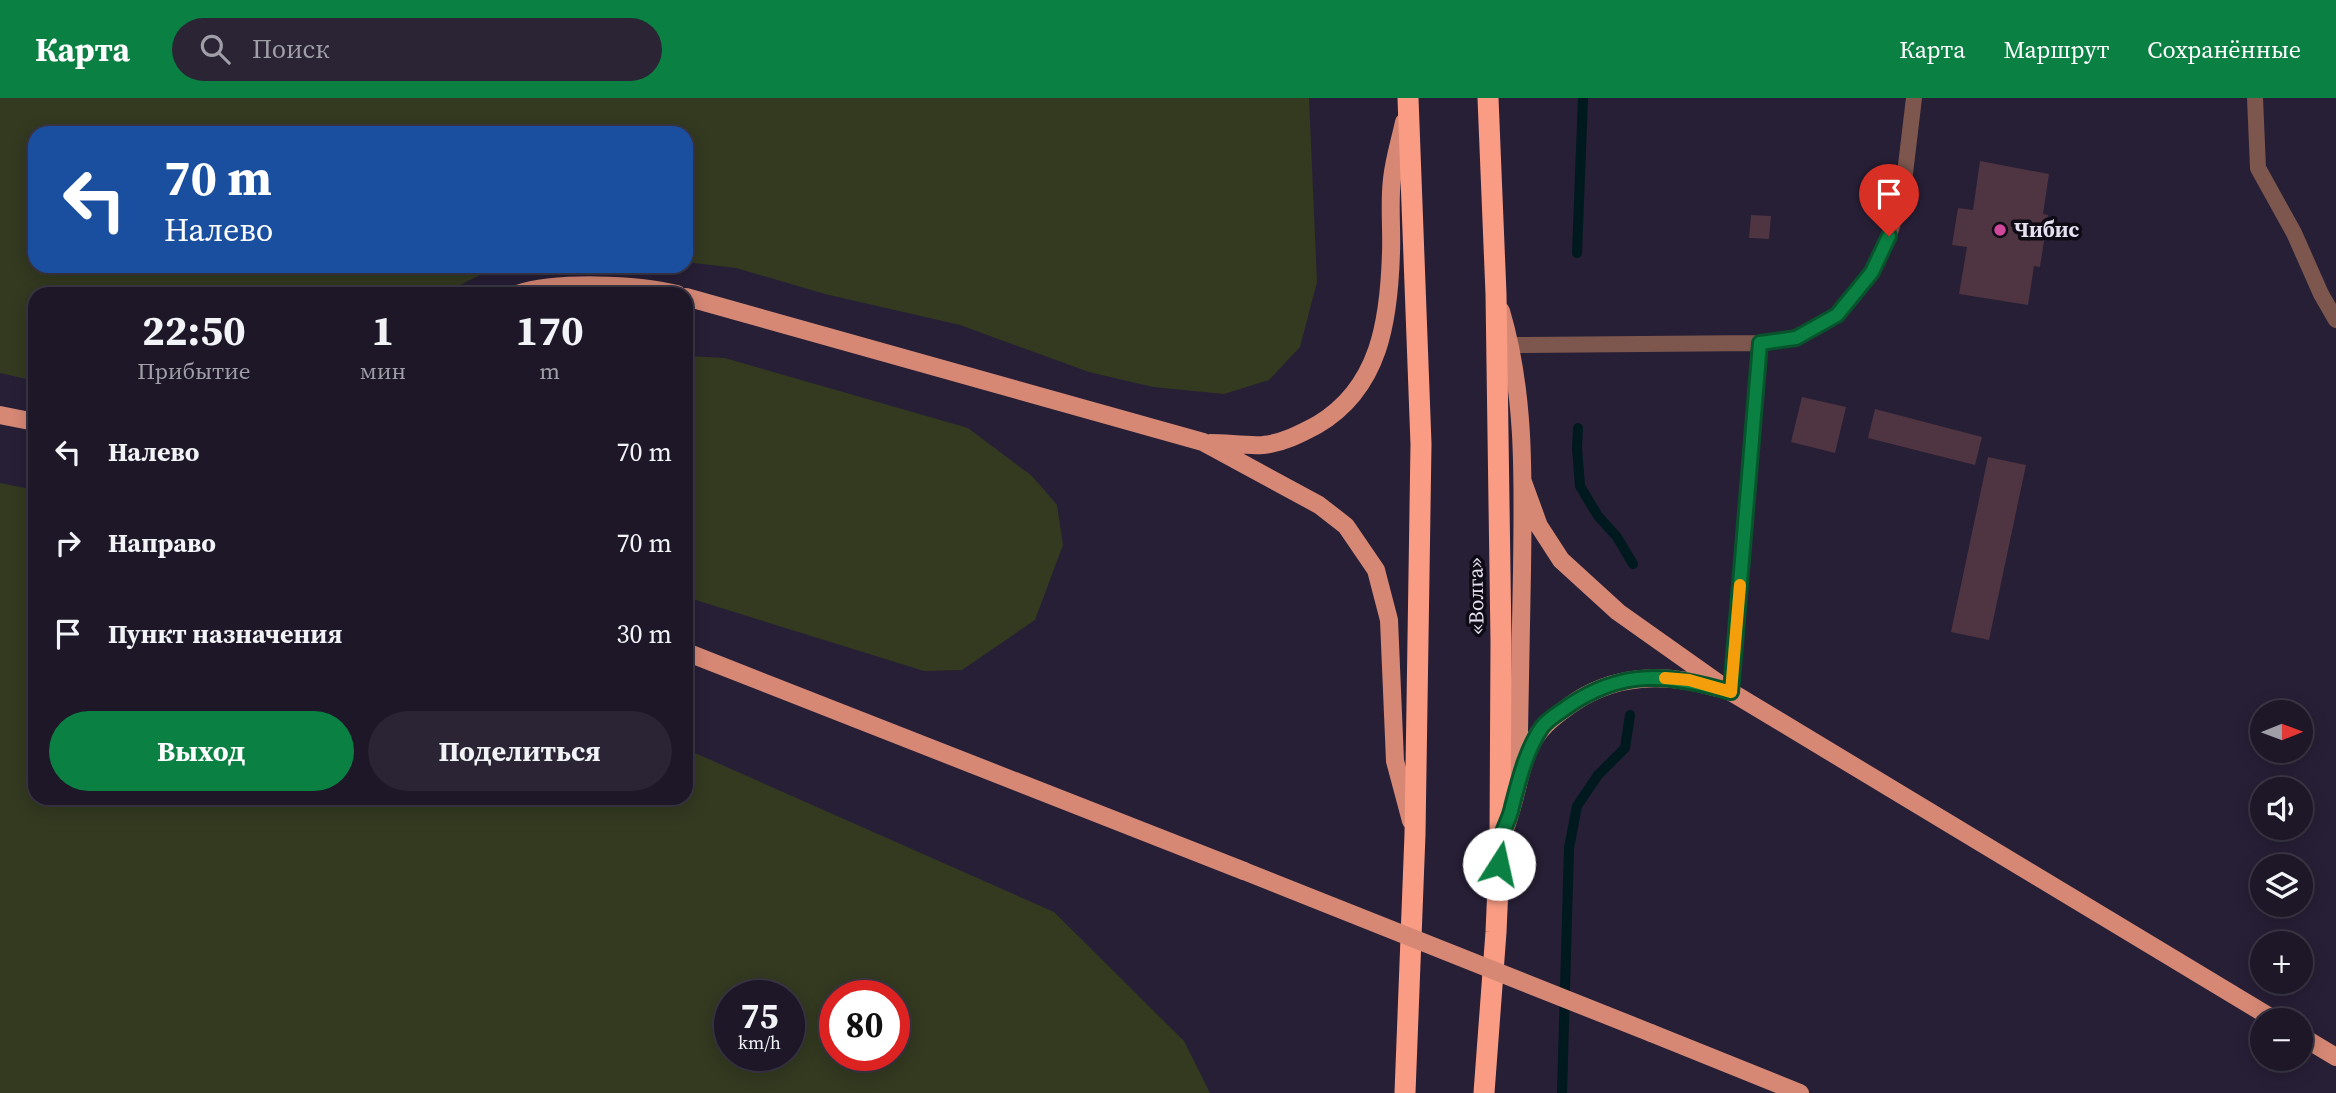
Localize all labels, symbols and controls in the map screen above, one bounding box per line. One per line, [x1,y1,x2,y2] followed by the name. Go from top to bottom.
[172,18,662,81] search box
[35,27,130,72] text: Карта
[196,30,234,68] icon: search
[252,31,330,67] text: Поиск
[1899,33,1965,66] text: Карта
[2003,33,2109,66] text: Маршрут
[2147,33,2301,66] text: Сохранённые
[164,144,272,211] text: 70 m
[49,154,140,245] icon: left
[1859,164,1919,236] pin
[1870,175,1908,213] icon: arrive
[164,208,273,252] text: Налево
[2014,215,2080,244] place label: Чибис
[1992,222,2008,238] marker: Чибис
[142,301,246,359] text: 22:50
[372,301,394,359] text: 1
[515,301,584,359] text: 170
[137,355,250,387] text: Прибытие
[360,355,406,387] text: мин
[539,355,560,387] text: m
[49,433,87,471] icon: left
[108,434,199,470] text: Налево
[617,434,672,470] text: 70 m
[49,524,87,562] icon: right
[108,525,216,561] text: Направо
[617,525,672,561] text: 70 m
[1460,557,1491,635] street label: «Волга»
[49,615,87,653] icon: arrive
[108,616,342,652] text: Пункт назначения
[617,616,672,652] text: 30 m
[2250,700,2314,763] north arrow
[2250,700,2313,1071] map controls
[49,711,354,791] button: Выход
[368,711,672,791] button: Поделиться
[2250,777,2313,840] button: sound
[1462,827,1536,901] position arrow
[2250,854,2313,917] button: layers
[2250,931,2313,994] button: +
[819,980,910,1071] speed limit sign: 80
[741,992,778,1040] text: 75
[2250,1008,2313,1071] button: −
[738,1030,781,1055] text: km/h

